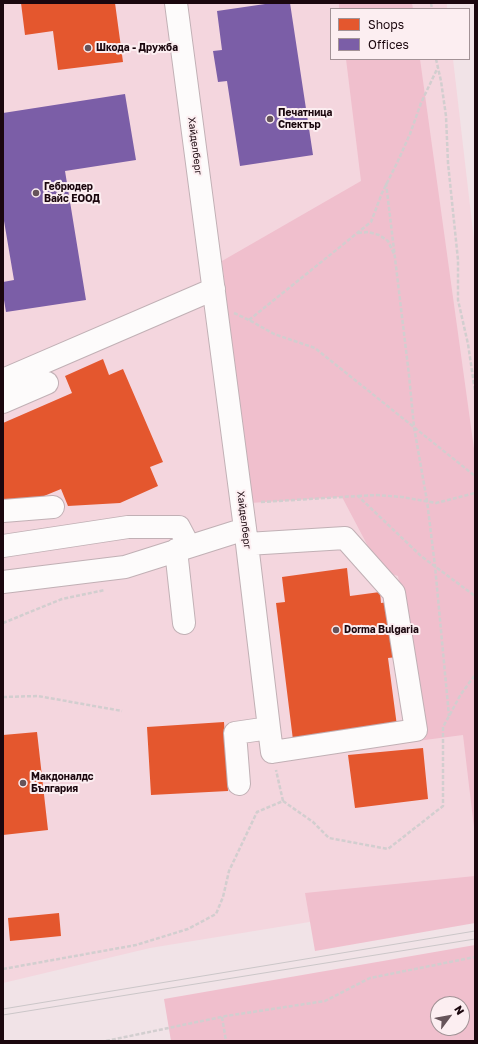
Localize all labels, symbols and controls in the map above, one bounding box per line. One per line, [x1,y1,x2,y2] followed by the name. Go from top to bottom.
[330,8,470,60] legend
[368,17,404,32] text: Shops
[368,37,409,52] text: Offices
[96,42,178,54] place label: Шкода - Дружба
[83,43,93,53] marker: Шкода - Дружба
[278,107,332,130] place label: Печатница Спектър
[265,114,275,124] marker: Печатница Спектър
[185,116,205,176] street label: Хайделберг
[44,181,100,204] place label: Гебрюдер Вайс ЕООД
[31,188,41,198] marker: Гебрюдер Вайс ЕООД
[234,490,254,550] street label: Хайделберг
[344,624,419,636] place label: Dorma Bulgaria
[331,625,341,635] marker: Dorma Bulgaria
[31,771,94,794] place label: Макдоналдс България
[18,778,28,788] marker: Макдоналдс България
[430,996,470,1036] north arrow
[452,1003,467,1017] text: N

